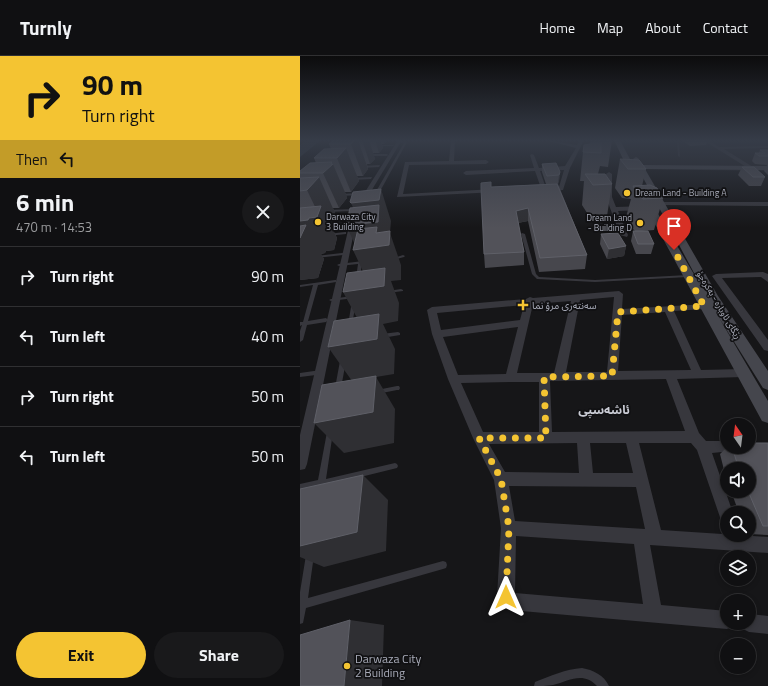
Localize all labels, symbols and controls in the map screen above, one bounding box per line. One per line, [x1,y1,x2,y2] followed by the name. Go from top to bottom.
[20,13,72,42] text: Turnly
[540,17,575,38] text: Home
[597,17,623,38] text: Map
[645,17,681,38] text: About
[703,17,748,38] text: Contact
[82,63,143,106] text: 90 m
[16,72,68,124] icon: right
[82,102,155,129] text: Turn right
[16,148,48,171] text: Then
[56,148,78,170] icon: left
[16,184,74,220] text: 6 min
[635,186,727,199] place label: Dream Land - Building A
[622,188,632,198] marker: Dream Land - Building A
[242,191,284,233] button: close
[657,209,691,250] pin
[326,210,376,233] place label: Darwaza City 3 Building
[586,211,632,234] place label: Dream Land - Building D
[663,215,685,237] icon: arrive
[16,217,92,237] text: 470 m · 14:53
[313,217,323,227] marker: Darwaza City 3 Building
[635,218,645,228] marker: Dream Land - Building D
[50,265,114,288] text: Turn right
[251,265,284,288] text: 90 m
[16,266,38,288] icon: right
[692,268,745,342] street label: ڕێگای ئاوبارە - بەکرەجۆ
[532,298,597,313] place label: سەنتەرى مرۆ نما
[517,299,529,311] marker: سەنتەرى مرۆ نما
[50,325,105,348] text: Turn left
[251,325,284,348] text: 40 m
[16,326,38,348] icon: left
[50,385,114,408] text: Turn right
[251,385,284,408] text: 50 m
[16,386,38,408] icon: right
[578,400,630,419] district label: ئاشەسپی
[720,418,756,454] north arrow
[720,418,756,674] map controls
[50,445,105,468] text: Turn left
[251,445,284,468] text: 50 m
[16,446,38,468] icon: left
[720,462,756,498] button: sound
[720,506,756,542] button: search
[720,550,756,586] button: layers
[485,576,527,618] position arrow
[720,594,756,630] button: +
[16,632,146,678] button: Exit
[154,632,284,678] button: Share
[720,638,756,674] button: −
[355,649,421,682] place label: Darwaza City 2 Building
[342,661,352,671] marker: Darwaza City 2 Building

